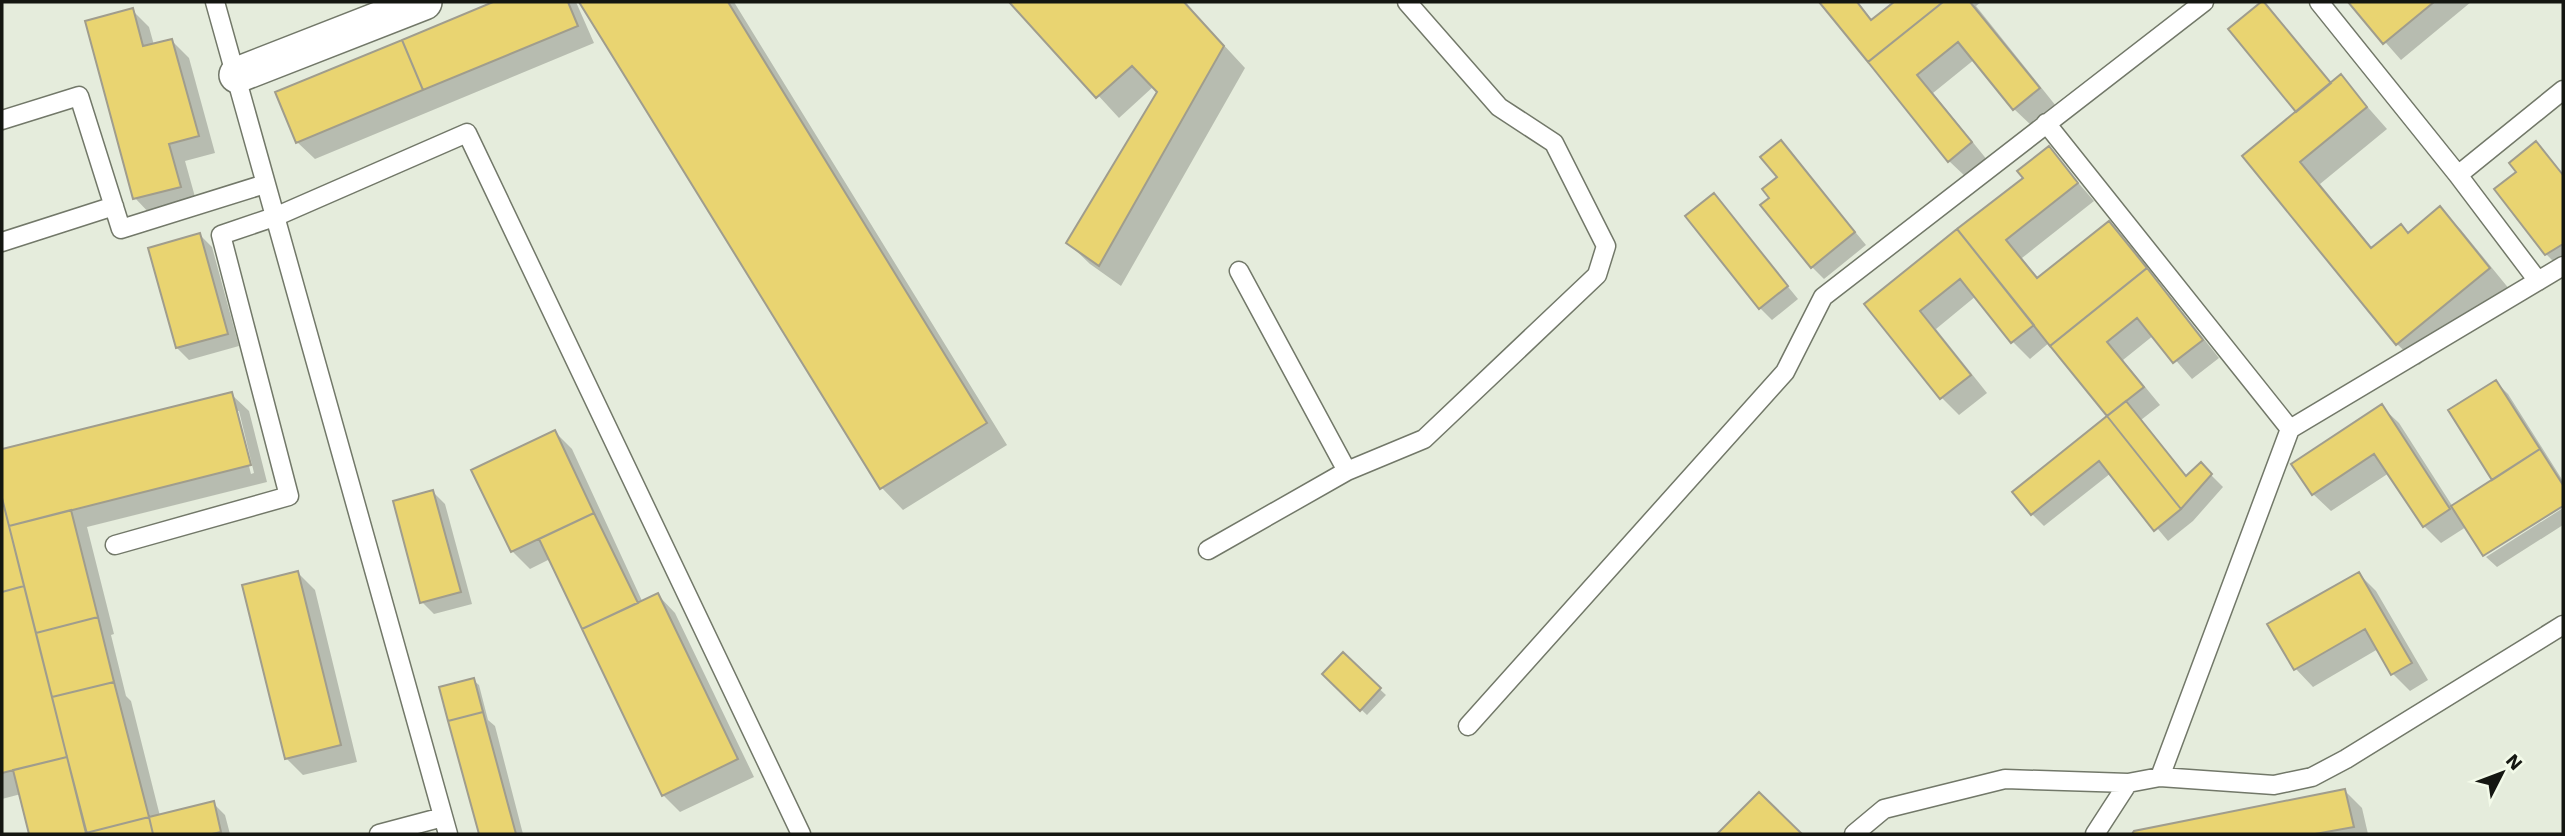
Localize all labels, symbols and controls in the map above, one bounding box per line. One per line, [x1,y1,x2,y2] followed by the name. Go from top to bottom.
[2467,738,2537,808] north arrow
[2501,749,2528,775] text: N

